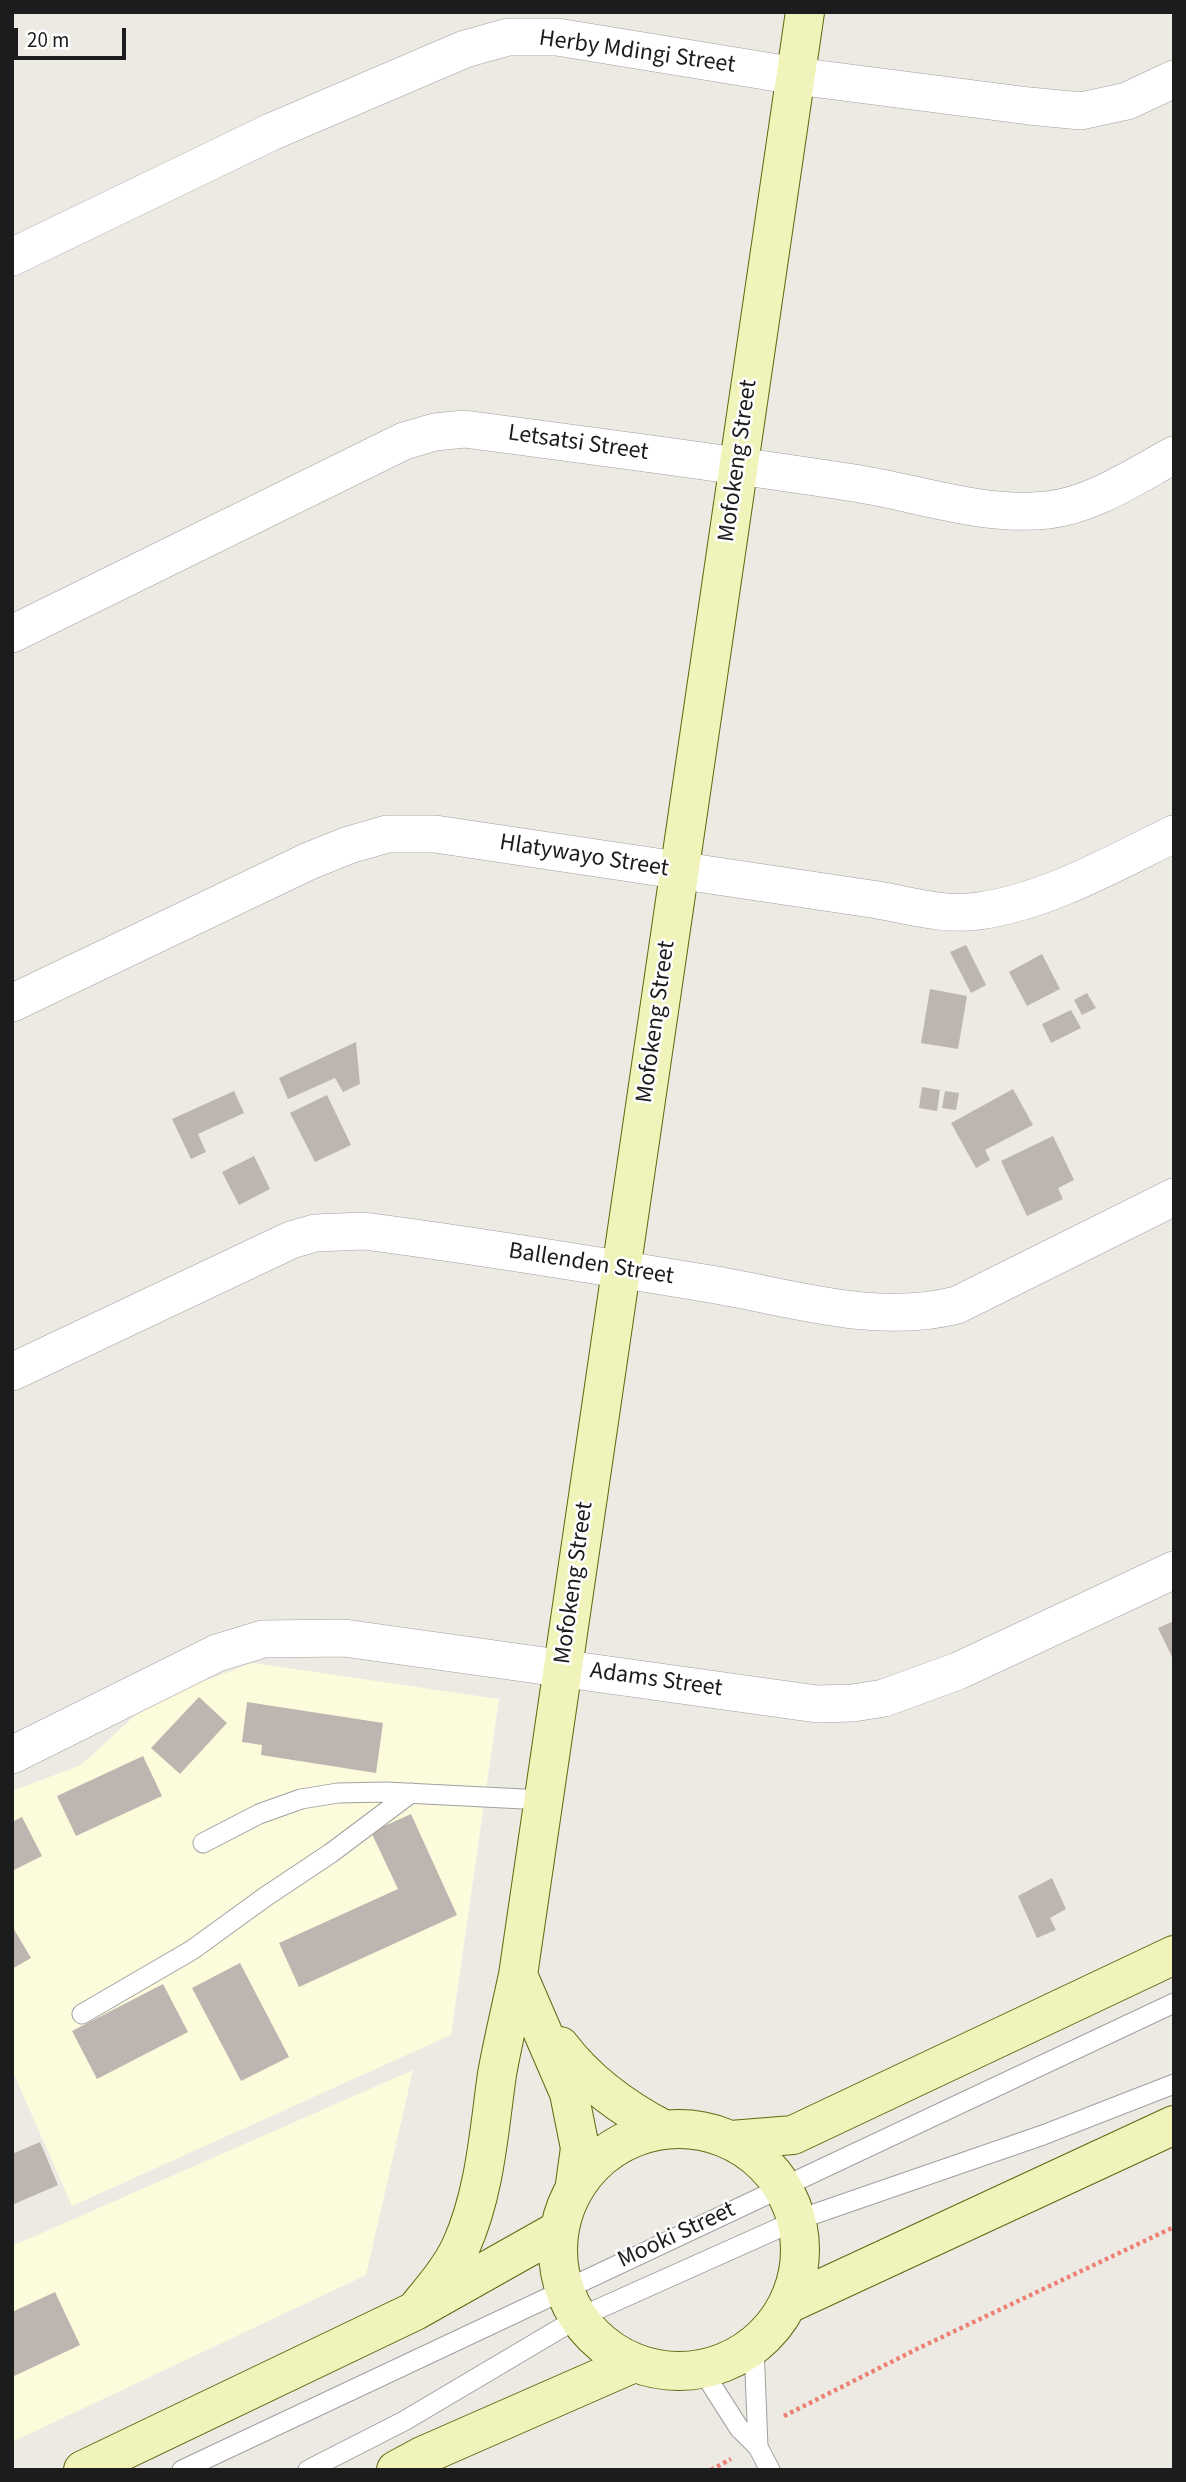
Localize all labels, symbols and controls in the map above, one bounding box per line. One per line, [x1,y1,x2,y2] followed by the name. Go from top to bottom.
[18,14,130,58] scale bar
[27,25,69,55] text: 20 m
[537,25,737,81] street label: Herby Mdingi Street
[713,378,765,544] street label: Mofokeng Street
[506,420,650,468] street label: Letsatsi Street
[497,829,671,885] street label: Hlatywayo Street
[631,939,683,1105] street label: Mofokeng Street
[506,1238,676,1292] street label: Ballenden Street
[549,1500,601,1666] street label: Mofokeng Street
[588,1657,724,1705] street label: Adams Street
[614,2196,740,2276] street label: Mooki Street

